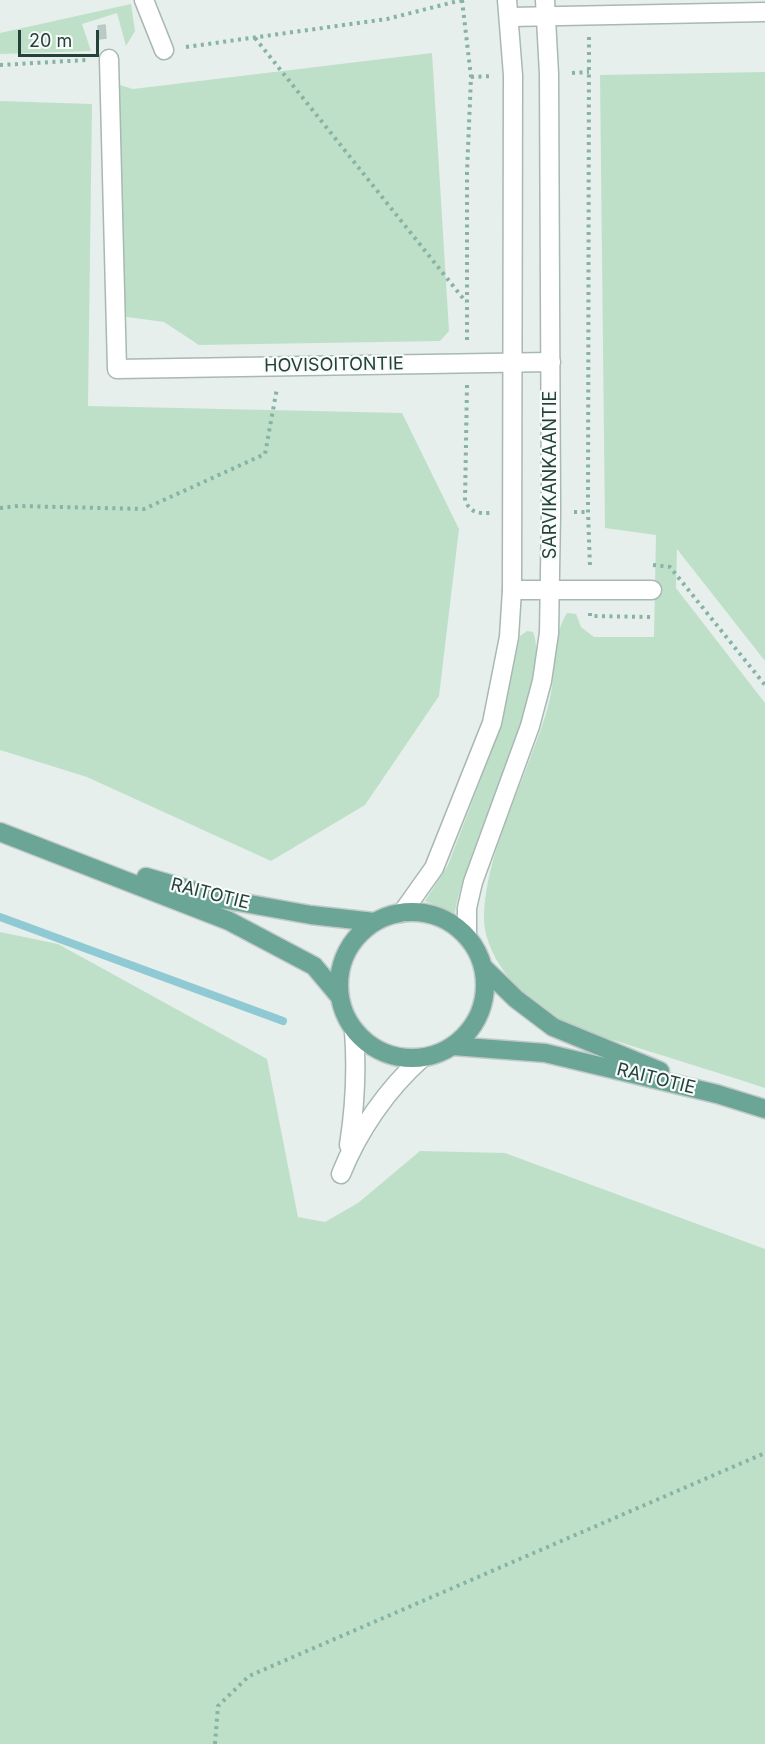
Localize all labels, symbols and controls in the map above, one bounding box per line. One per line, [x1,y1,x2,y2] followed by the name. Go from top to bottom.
[21,18,102,56] scale bar
[29,30,72,51] text: 20 m
[264,353,404,377] street label: HOVISOITONTIE
[540,391,562,559] street label: SARVIKANKAANTIE
[168,874,252,914] street label: RAITOTIE
[614,1059,698,1099] street label: RAITOTIE

